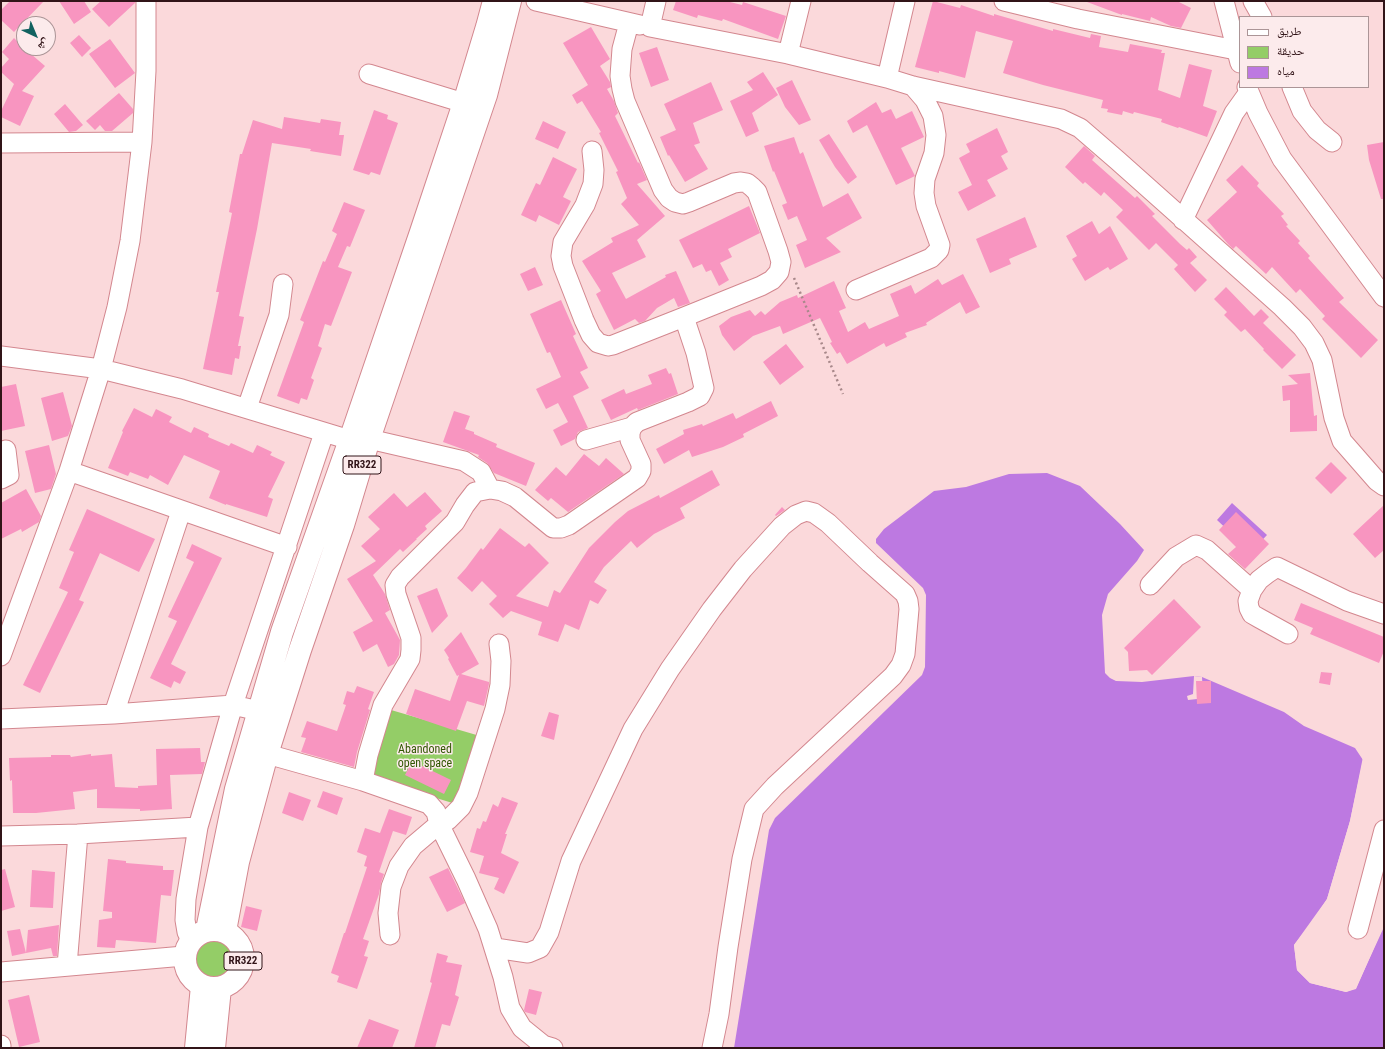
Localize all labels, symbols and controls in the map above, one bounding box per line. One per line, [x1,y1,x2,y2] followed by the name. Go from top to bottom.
[16,16,56,56] north arrow
[1239,16,1369,88] legend
[1277,24,1302,38] text: طريق
[35,36,53,53] text: ش
[1277,44,1305,58] text: حديقة
[1277,64,1295,78] text: مياه
[343,456,381,474] road number: RR322
[398,743,452,771] park label: Abandoned open space
[224,952,262,970] road number: RR322

